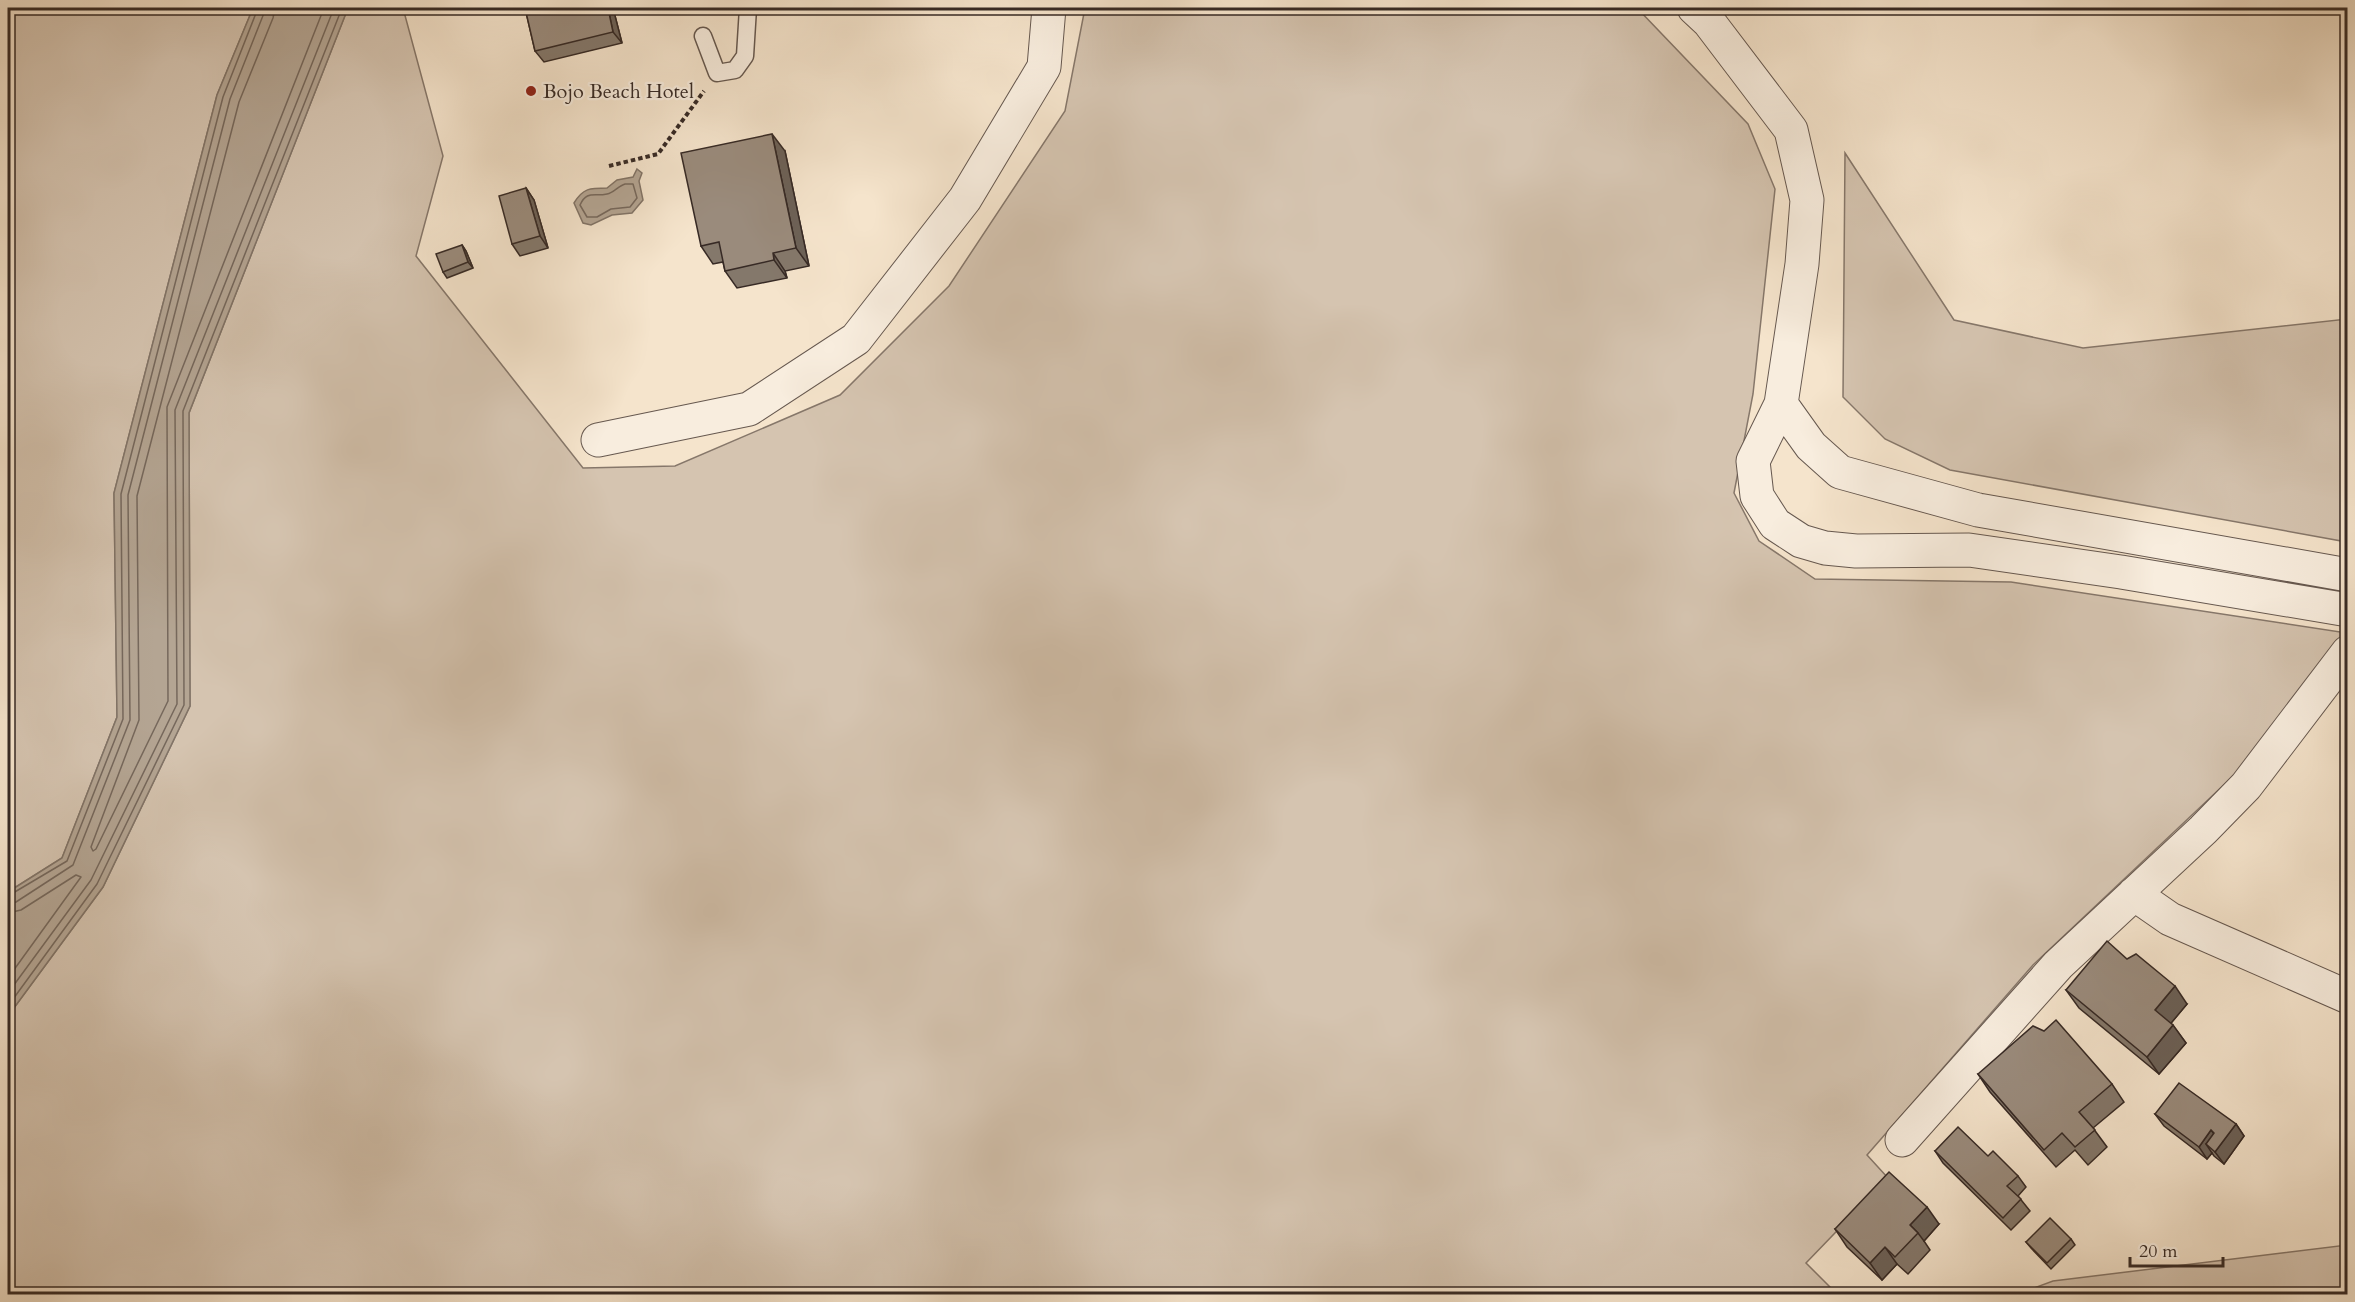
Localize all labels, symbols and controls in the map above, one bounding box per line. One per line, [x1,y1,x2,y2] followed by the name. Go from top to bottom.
[543,78,694,105] place label: Bojo Beach Hotel
[524,84,538,98] marker: Bojo Beach Hotel
[2130,1230,2223,1268] scale bar
[2139,1239,2178,1264] text: 20 m

